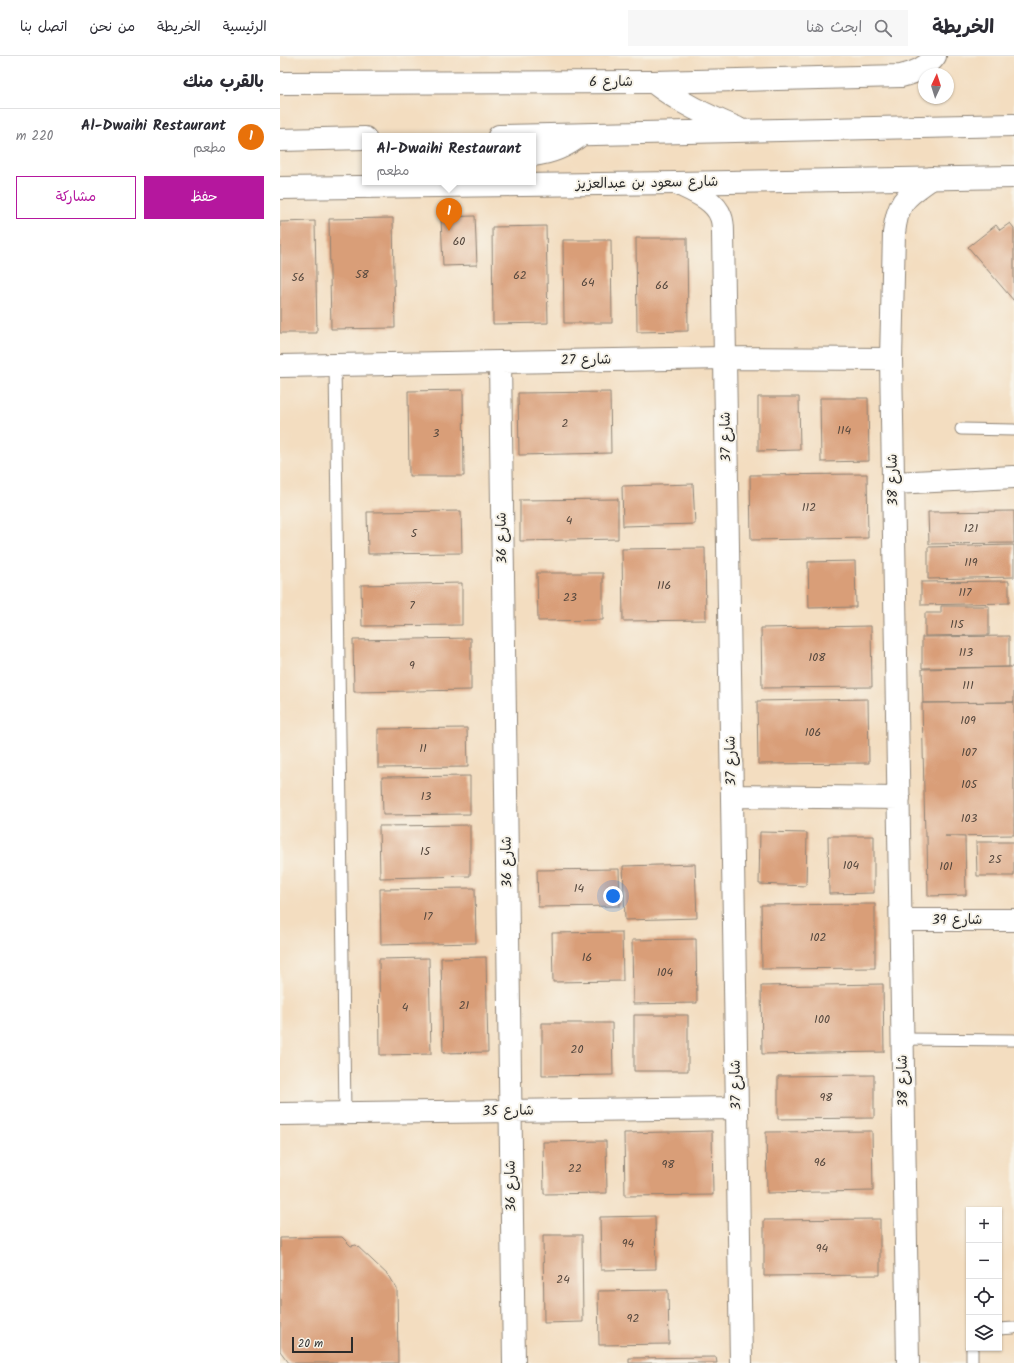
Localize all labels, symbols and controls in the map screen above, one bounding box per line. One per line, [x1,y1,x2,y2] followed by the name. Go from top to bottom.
[628,10,908,46] search box
[932,13,994,43] text: الخريطة
[20,16,68,38] text: اتصل بنا
[90,16,135,38] text: من نحن
[157,16,201,38] text: الخريطة
[223,16,267,38] text: الرئيسية
[806,16,862,40] text: ابحث هنا
[872,17,894,39] icon: search
[918,68,954,104] north arrow
[183,69,264,96] text: بالقرب منك
[589,71,633,93] street label: شارع 6
[81,114,226,138] text: Al-Dwaihi Restaurant
[16,126,53,147] text: 220 m
[249,126,253,147] text: 1
[362,133,536,185] popup
[377,137,521,161] text: Al-Dwaihi Restaurant
[193,138,226,159] text: مطعم
[377,161,409,182] text: مطعم
[575,171,718,195] street label: شارع سعود بن عبدالعزيز
[16,176,136,219] button: مشاركة
[144,176,264,219] button: حفظ
[436,198,462,231] pin: 1
[453,232,465,251] house number: 60
[355,265,370,284] house number: 58
[513,266,527,285] house number: 62
[291,268,305,287] house number: 56
[581,273,595,292] house number: 64
[655,276,669,295] house number: 66
[561,349,611,371] street label: شارع 27
[715,412,737,462] street label: شارع 37
[562,414,569,433] house number: 2
[837,421,851,440] house number: 114
[433,424,440,443] house number: 3
[882,454,904,506] street label: شارع 38
[802,498,816,517] house number: 112
[566,511,573,530] house number: 4
[491,512,513,564] street label: شارع 36
[964,519,978,538] house number: 121
[411,524,419,543] house number: 5
[964,553,978,572] house number: 119
[657,576,671,595] house number: 116
[958,583,972,602] house number: 117
[563,588,577,607] house number: 23
[409,596,415,615] house number: 7
[950,615,966,634] house number: 115
[959,643,973,662] house number: 113
[809,648,826,667] house number: 108
[409,656,415,675] house number: 9
[962,676,974,695] house number: 111
[960,711,976,730] house number: 109
[805,723,821,742] house number: 106
[720,736,742,786] street label: شارع 37
[419,739,427,758] house number: 11
[961,743,977,762] house number: 107
[961,775,979,794] house number: 105
[421,787,431,806] house number: 13
[961,809,977,828] house number: 103
[496,836,518,888] street label: شارع 36
[420,842,432,861] house number: 15
[988,850,1003,869] house number: 25
[843,856,860,875] house number: 104
[939,857,953,876] house number: 101
[574,879,585,898] house number: 14
[603,886,623,906] your location
[423,907,433,926] house number: 17
[932,909,982,931] street label: شارع 39
[810,928,826,947] house number: 102
[582,948,592,967] house number: 16
[657,963,674,982] house number: 104
[459,996,470,1015] house number: 21
[402,998,409,1017] house number: 4
[814,1010,830,1029] house number: 100
[571,1040,583,1059] house number: 20
[892,1055,914,1107] street label: شارع 38
[725,1060,747,1110] street label: شارع 37
[819,1088,833,1107] house number: 98
[482,1100,534,1122] street label: شارع 35
[814,1153,826,1172] house number: 96
[661,1155,675,1174] house number: 98
[568,1159,582,1178] house number: 22
[500,1160,522,1212] street label: شارع 36
[966,1207,1002,1351] map controls
[966,1207,1002,1243] button: +
[622,1234,635,1253] house number: 94
[816,1239,829,1258] house number: 94
[966,1243,1002,1279] button: −
[556,1270,570,1289] house number: 24
[966,1279,1002,1315] button: locate
[627,1309,639,1328] house number: 92
[966,1315,1002,1351] button: layers
[292,1335,353,1354] scale bar
[298,1335,323,1353] text: 20 m

